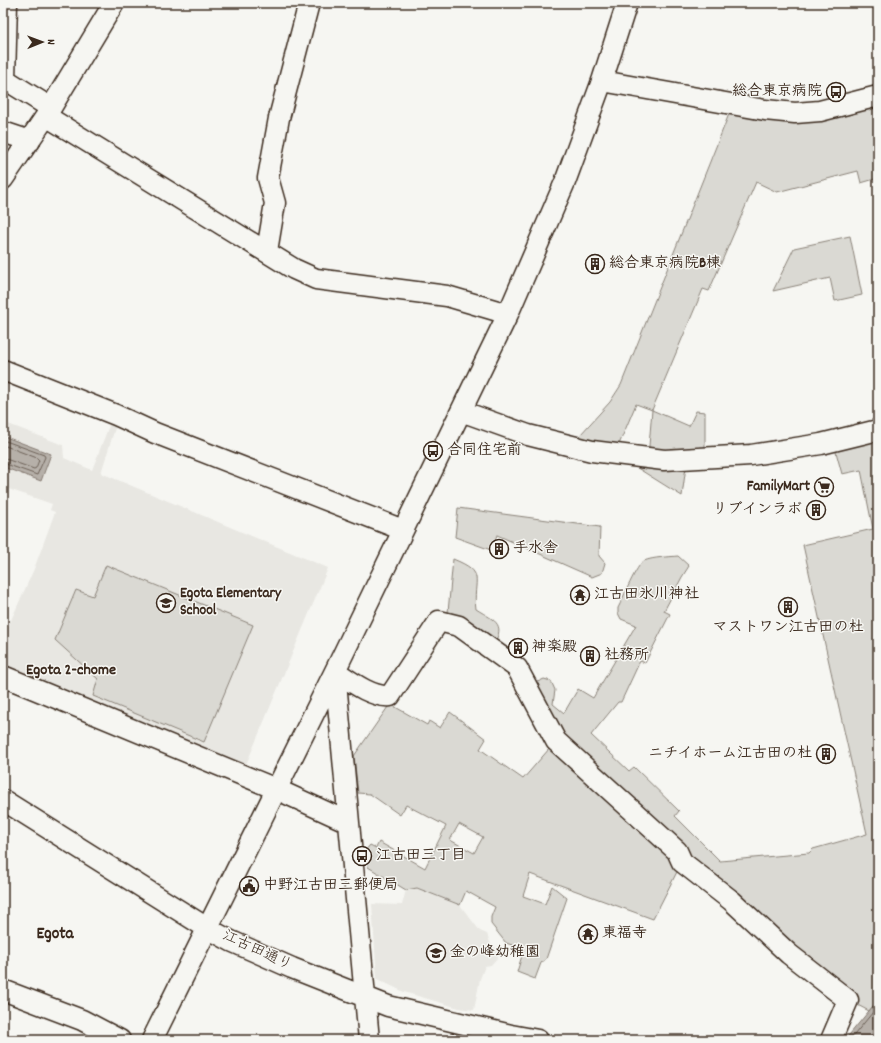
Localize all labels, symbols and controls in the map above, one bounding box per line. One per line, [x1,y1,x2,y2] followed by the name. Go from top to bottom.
[22,22,62,62] north arrow
[42,39,58,45] text: N
[732,81,822,103] place label: 総合東京病院
[825,81,847,103] bus stop icon: 総合東京病院
[584,253,606,275] building icon: 総合東京病院B棟
[609,253,721,275] place label: 総合東京病院B棟
[422,440,444,462] bus stop icon: 合同住宅前
[447,440,522,462] place label: 合同住宅前
[747,476,810,498] place label: FamilyMart
[813,476,835,498] supermarket icon: FamilyMart
[713,499,802,521] place label: リブインラボ
[805,499,827,521] building icon: リブインラボ
[488,538,510,560] building icon: 手水舎
[513,538,558,560] place label: 手水舎
[180,583,282,622] place label: Egota Elementary School
[569,584,591,606] temple icon: 江古田氷川神社
[594,584,699,606] place label: 江古田氷川神社
[155,592,177,614] school or university icon: Egota Elementary School
[777,596,799,618] building icon: マストワン江古田の杜
[712,617,864,639] place label: マストワン江古田の杜
[507,637,529,659] building icon: 神楽殿
[532,637,577,659] place label: 神楽殿
[579,645,601,667] building icon: 社務所
[604,645,649,667] place label: 社務所
[26,659,116,682] district label: Egota 2-chome
[648,743,812,765] place label: ニチイホーム江古田の杜
[815,743,837,765] building icon: ニチイホーム江古田の杜
[351,845,373,867] bus stop icon: 江古田三丁目
[376,845,466,867] place label: 江古田三丁目
[238,875,260,897] public building icon: 中野江古田三郵便局
[263,875,398,897] place label: 中野江古田三郵便局
[37,923,75,947] district label: Egota
[577,923,599,945] temple icon: 東福寺
[602,923,647,945] place label: 東福寺
[218,925,296,977] street label: 江古田通り
[425,942,447,964] school or university icon: 金の峰幼稚園
[450,942,540,964] place label: 金の峰幼稚園

